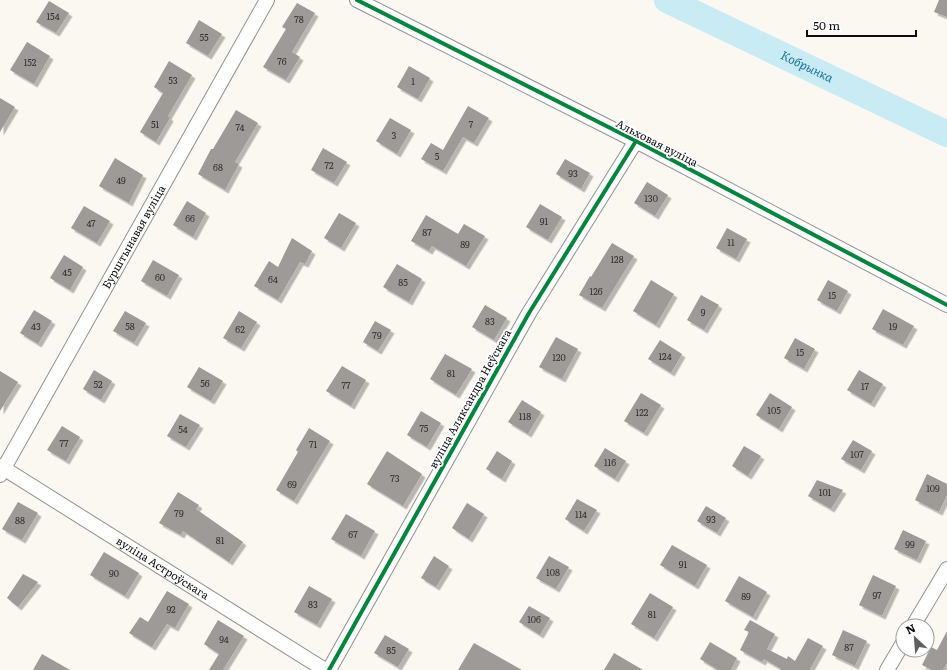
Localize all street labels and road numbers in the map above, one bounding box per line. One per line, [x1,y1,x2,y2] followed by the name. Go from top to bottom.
[614,115,701,170] street label: Альховая вуліца
[97,182,168,291] street label: Бурштынавая вуліца
[424,326,514,471] street label: вуліца Аляксандра Неўскага
[114,532,213,602] street label: вуліца Астроўскага

